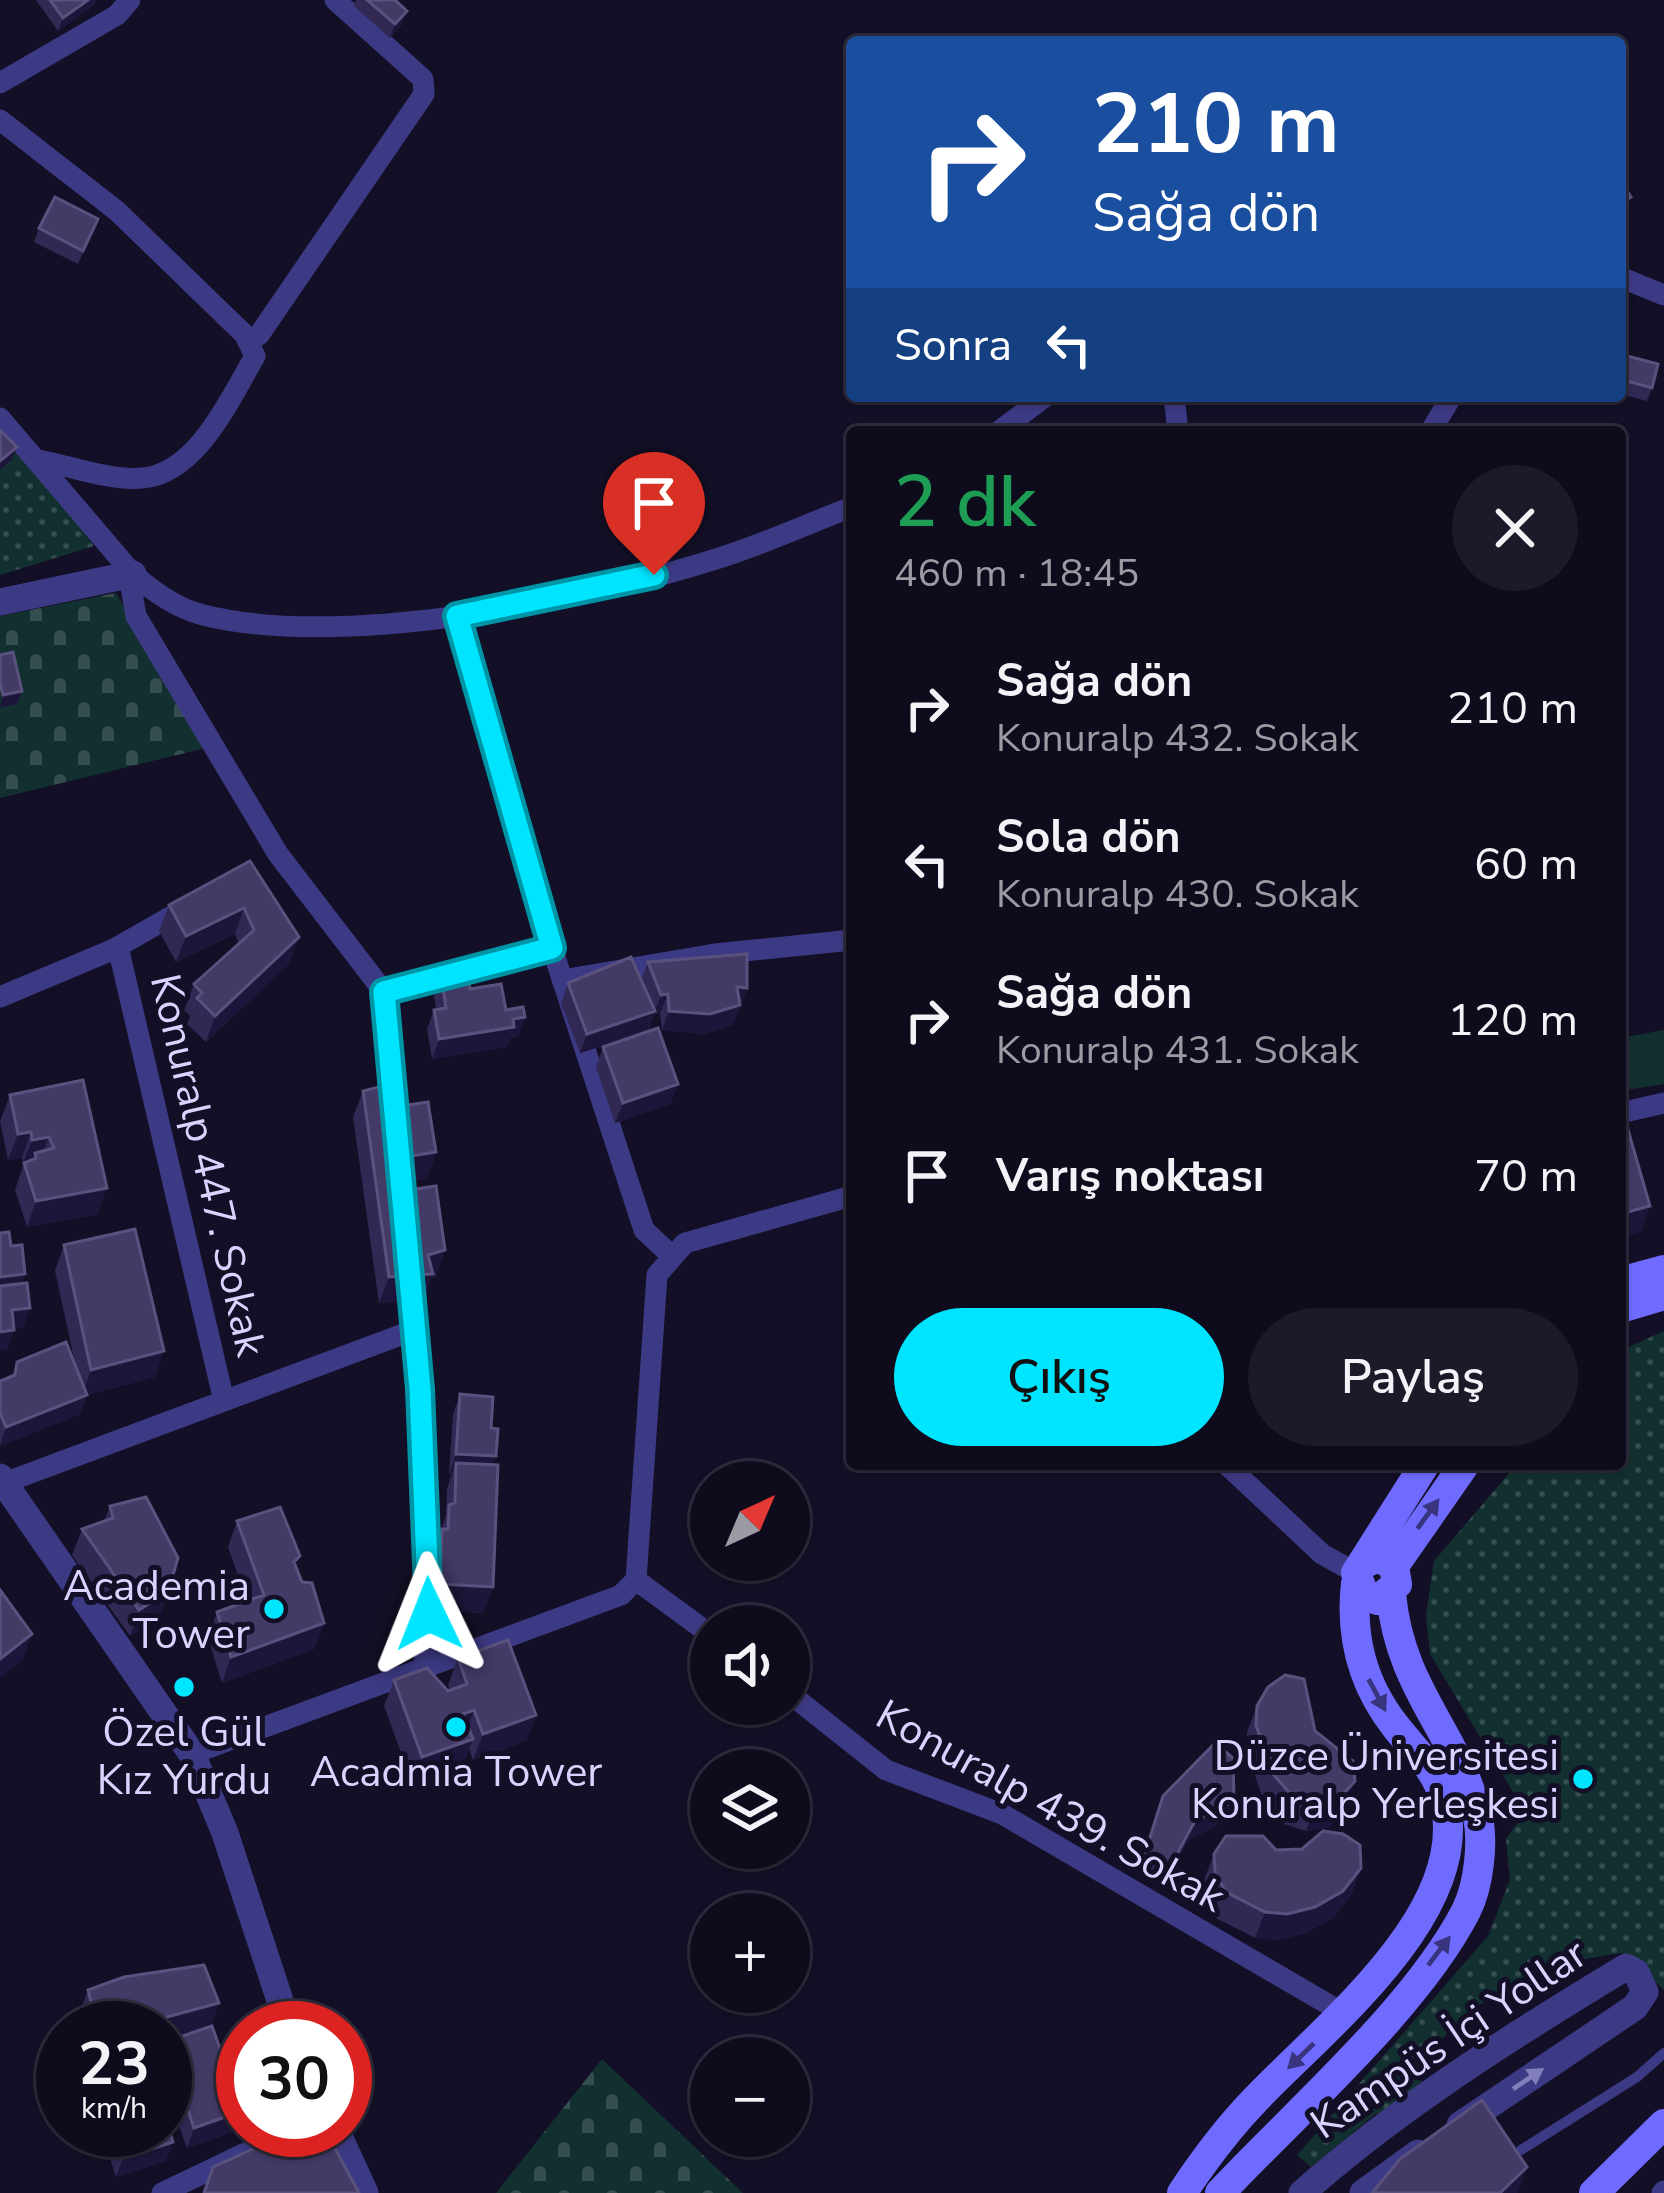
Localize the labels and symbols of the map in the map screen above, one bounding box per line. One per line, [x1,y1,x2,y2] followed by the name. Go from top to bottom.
[603,452,705,575] pin
[136,969,279,1363] street label: Konuralp 447. Sokak
[690,1461,810,1581] north arrow
[1416,1498,1440,1530] one-way arrow
[366,1551,492,1677] position arrow
[63,1558,250,1663] place label: Academia Tower
[261,1596,287,1622] marker: Academia Tower
[171,1674,197,1700] marker: Özel Gül Kız Yurdu
[1366,1677,1387,1712] one-way arrow
[866,1687,1236,1926] street label: Konuralp 439. Sokak
[97,1704,271,1809] place label: Özel Gül Kız Yurdu
[443,1714,469,1740] marker: Acadmia Tower
[1191,1728,1559,1833] place label: Düzce Üniversitesi Konuralp Yerleşkesi
[310,1744,602,1801] place label: Acadmia Tower
[1570,1766,1596,1792] marker: Düzce Üniversitesi Konuralp Yerleşkesi
[1300,1926,1598,2153] street label: Kampüs İçi Yollar
[1426,1935,1451,1967] one-way arrow
[216,2001,372,2157] speed limit sign: 30
[1287,2042,1316,2070] one-way arrow
[1512,2068,1545,2090] one-way arrow

